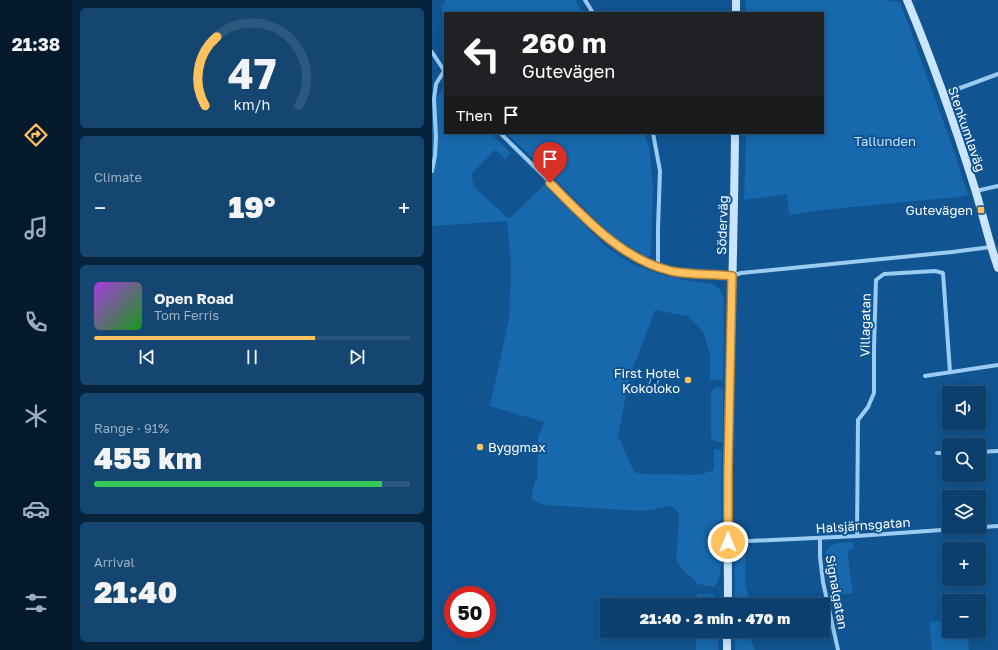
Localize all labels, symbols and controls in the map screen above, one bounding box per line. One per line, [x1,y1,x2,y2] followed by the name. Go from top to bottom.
[522,26,607,59] text: 260 m
[456,28,508,80] icon: left
[12,33,60,55] text: 21:38
[228,48,276,98] text: 47
[522,60,615,82] text: Gutevägen
[945,84,989,174] street label: Stenkumlaväg
[234,96,270,113] text: km/h
[500,104,522,126] icon: arrive
[456,106,492,124] text: Then
[22,121,50,149] icon: directions
[854,133,916,149] park label: Tallunden
[533,142,567,183] pin
[539,148,561,170] icon: arrive
[94,169,142,185] text: Climate
[228,189,276,225] text: 19°
[94,194,106,221] text: −
[398,194,410,221] text: +
[713,195,731,255] street label: Söderväg
[906,202,973,218] place label: Gutevägen
[976,205,986,215] marker: Gutevägen
[22,214,50,242] icon: music
[154,289,234,307] text: Open Road
[856,293,874,357] street label: Villagatan
[154,307,219,323] text: Tom Ferris
[22,308,50,336] icon: phone
[136,346,158,368] icon: previous
[241,346,263,368] icon: pause
[346,346,368,368] icon: next
[614,365,680,396] place label: First Hotel Kokoloko
[683,375,693,385] marker: First Hotel Kokoloko
[942,386,986,638] map controls
[942,386,986,430] button: sound
[22,402,50,430] icon: climate
[94,420,169,436] text: Range · 91%
[942,438,986,482] button: search
[488,439,546,455] place label: Byggmax
[94,440,202,476] text: 455 km
[475,442,485,452] marker: Byggmax
[942,490,986,534] button: layers
[22,495,50,523] icon: car
[815,514,911,536] street label: Halsjärnsgatan
[707,521,749,563] position arrow
[942,542,986,586] button: +
[94,554,135,570] text: Arrival
[823,554,851,630] street label: Signalgatan
[94,574,177,610] text: 21:40
[444,586,496,638] speed limit sign: 50
[22,589,50,617] icon: filters
[942,594,986,638] button: −
[640,609,790,627] text: 21:40 · 2 min · 470 m

